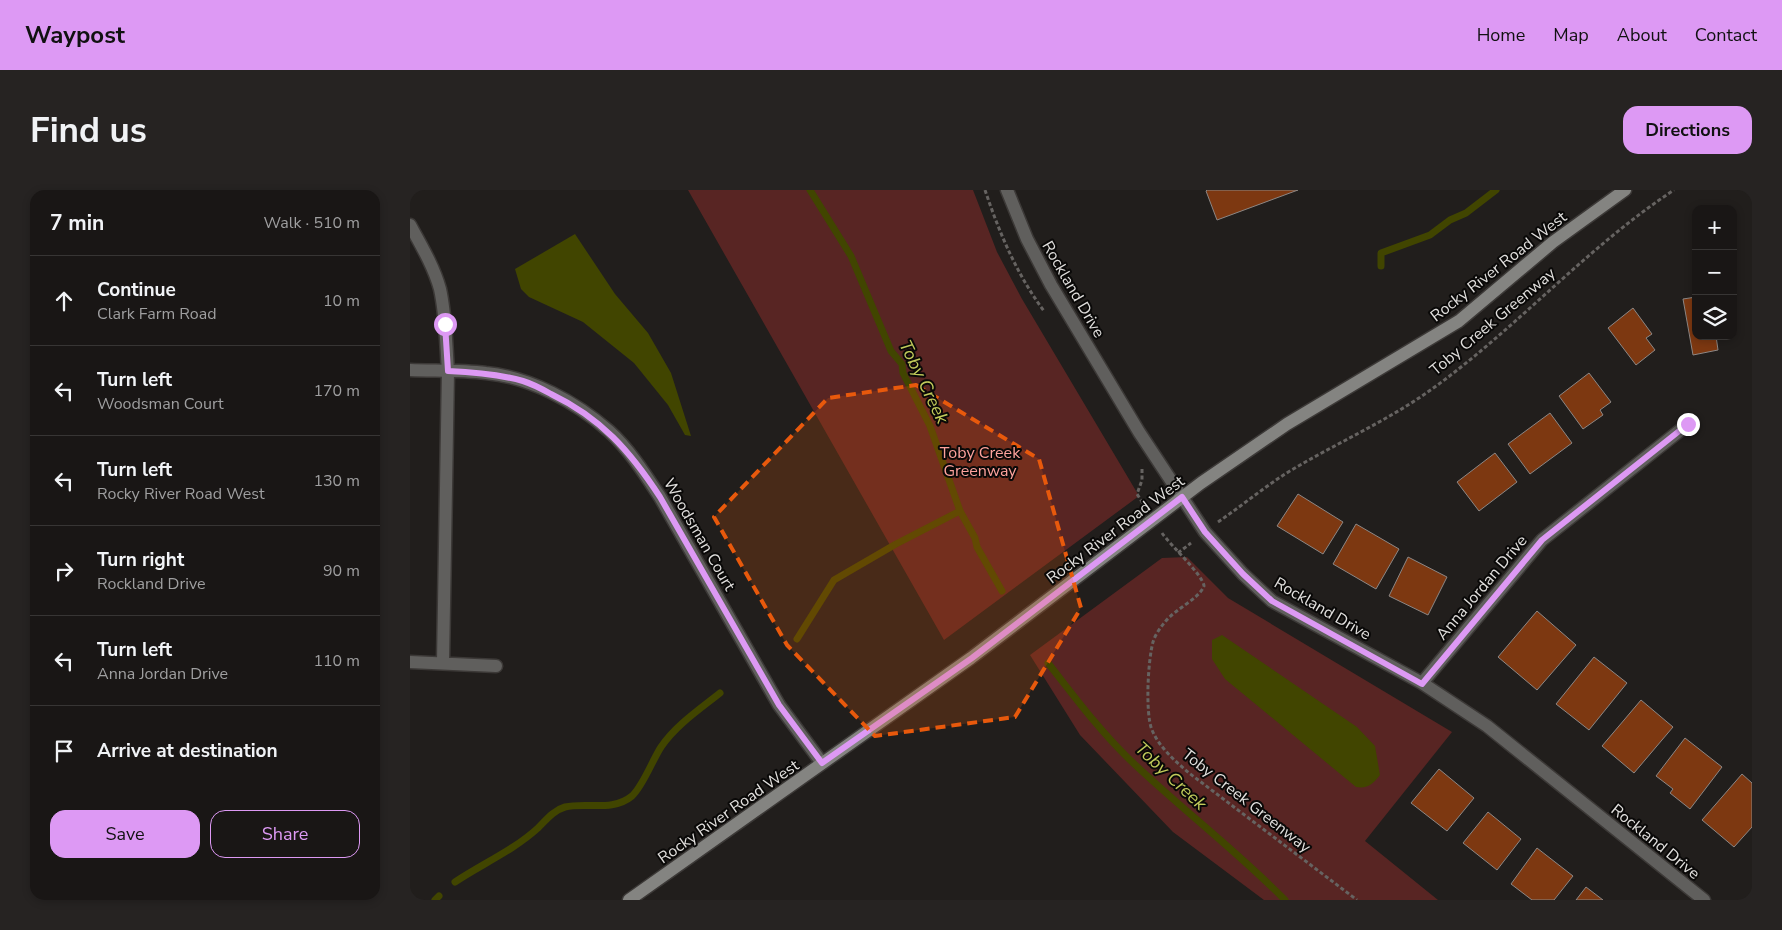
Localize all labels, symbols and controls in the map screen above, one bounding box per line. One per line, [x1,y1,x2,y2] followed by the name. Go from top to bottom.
[25,19,125,51] text: Waypost
[1477,23,1525,47] text: Home
[1553,23,1589,47] text: Map
[1617,23,1667,47] text: About
[1695,23,1757,47] text: Contact
[1623,106,1752,154] button: Directions
[30,107,147,154] text: Find us
[1692,205,1737,340] map controls
[1692,205,1737,250] button: +
[1426,206,1572,327] street label: Rocky River Road West
[50,209,104,237] text: 7 min
[264,212,360,234] text: Walk · 510 m
[1036,237,1110,342] street label: Rockland Drive
[1692,250,1737,295] button: −
[1425,262,1561,381] street label: Toby Creek Greenway
[97,277,176,303] text: Continue
[50,287,78,315] icon: ahead
[323,290,360,312] text: 10 m
[1692,295,1737,340] button: layers
[97,303,217,325] text: Clark Farm Road
[434,313,457,336] route start
[893,336,955,429] water label: Toby Creek
[97,367,172,393] text: Turn left
[50,377,78,405] icon: left
[313,380,360,402] text: 170 m
[97,393,224,415] text: Woodsman Court
[1677,413,1700,436] route end
[940,442,1021,482] park label: Toby Creek Greenway
[97,457,172,483] text: Turn left
[50,467,78,495] icon: left
[313,470,360,492] text: 130 m
[1042,470,1189,589] street label: Rocky River Road West
[658,474,741,595] street label: Woodsman Court
[97,483,265,505] text: Rocky River Road West
[1431,530,1532,645] street label: Anna Jordan Drive
[97,547,184,573] text: Turn right
[50,557,78,585] icon: right
[323,560,360,582] text: 90 m
[1270,572,1375,646] street label: Rockland Drive
[97,573,206,595] text: Rockland Drive
[97,637,172,663] text: Turn left
[50,647,78,675] icon: left
[313,650,360,672] text: 110 m
[97,663,228,685] text: Anna Jordan Drive
[1130,736,1213,816] water label: Toby Creek
[50,737,78,765] icon: arrive
[97,738,278,764] text: Arrive at destination
[1178,744,1316,858] street label: Toby Creek Greenway
[654,755,804,869] street label: Rocky River Road West
[1606,799,1704,884] street label: Rockland Drive
[50,810,200,858] button: Save
[210,810,360,858] button: Share

